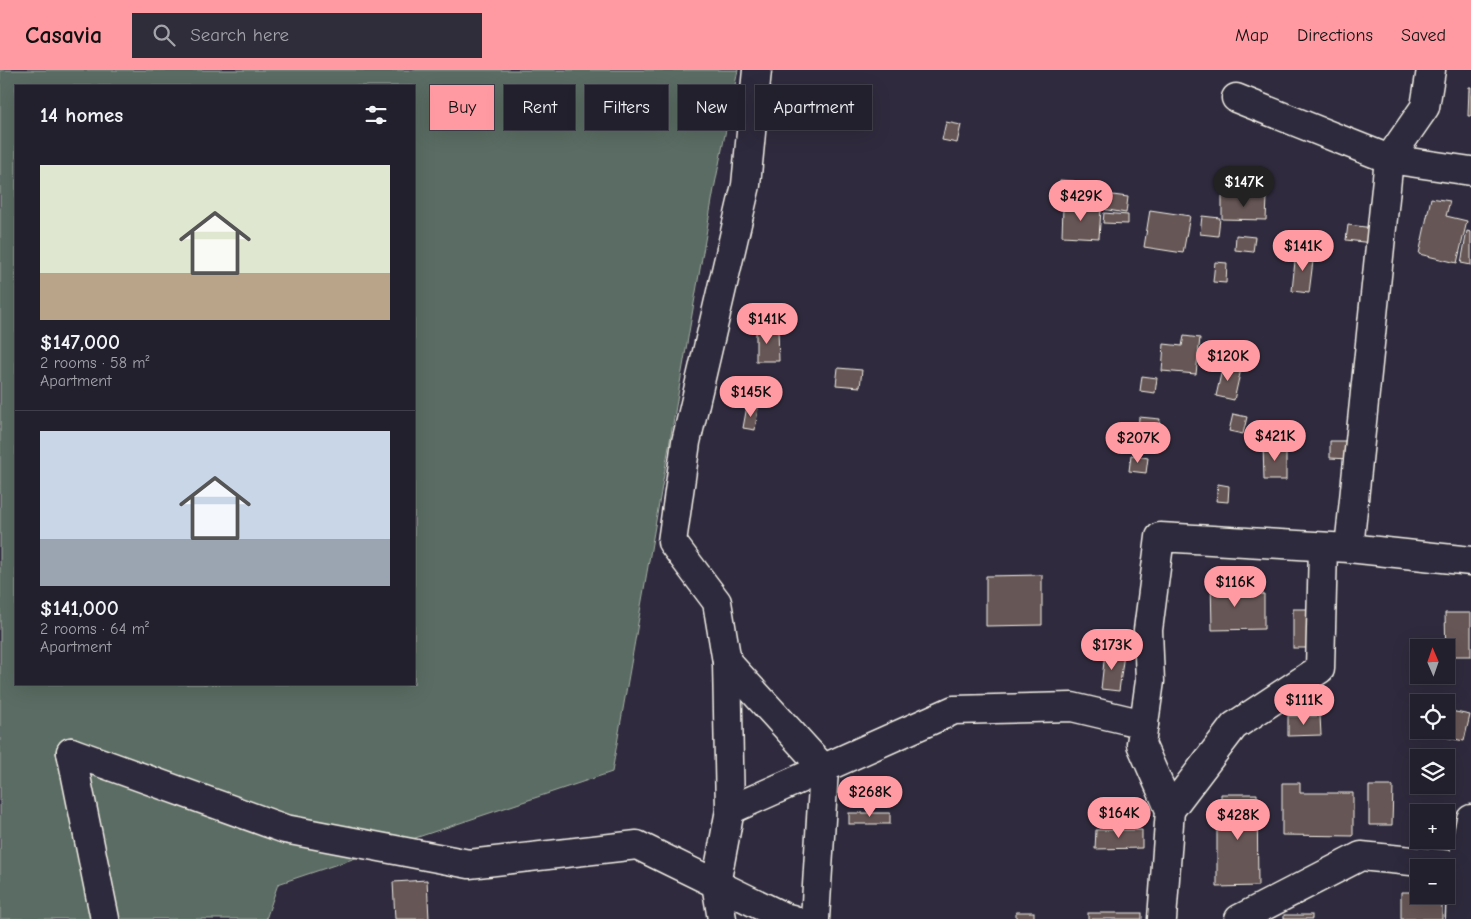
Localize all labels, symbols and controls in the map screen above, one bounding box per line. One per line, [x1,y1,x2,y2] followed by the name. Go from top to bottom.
[132,13,482,58] search box
[25,21,102,49] text: Casavia
[150,21,178,49] icon: search
[190,24,289,46] text: Search here
[1235,25,1269,46] text: Map
[1297,25,1373,46] text: Directions
[1401,25,1446,46] text: Saved
[430,85,494,130] chip: Buy
[504,85,575,130] chip: Rent
[585,85,668,130] chip: Filters
[678,85,745,130] chip: New
[755,85,872,130] chip: Apartment
[362,101,390,129] icon: filters
[40,103,123,127] text: 14 homes
[1209,166,1279,208] pin: $147K
[1224,173,1264,191] text: $147K
[1046,180,1116,222] pin: $429K
[1060,187,1102,205] text: $429K
[170,198,260,288] icon: home
[1268,230,1338,272] pin: $141K
[1284,237,1322,255] text: $141K
[732,302,802,345] pin: $141K
[748,310,786,328] text: $141K
[40,330,120,354] text: $147,000
[1193,340,1263,382] pin: $120K
[1207,347,1249,365] text: $120K
[40,354,150,372] text: 2 rooms · 58 m²
[40,372,112,390] text: Apartment
[716,376,786,418] pin: $145K
[731,383,771,401] text: $145K
[1240,420,1310,462] pin: $421K
[1103,422,1173,464] pin: $207K
[1255,427,1295,445] text: $421K
[1117,429,1159,447] text: $207K
[170,463,260,553] icon: home
[1200,566,1270,608] pin: $116K
[1215,573,1255,591] text: $116K
[40,596,119,620] text: $141,000
[40,620,149,638] text: 2 rooms · 64 m²
[1077,628,1147,671] pin: $173K
[1092,636,1132,654] text: $173K
[40,638,112,656] text: Apartment
[1410,639,1455,684] north arrow
[1410,639,1455,904] map controls
[1269,684,1339,726] pin: $111K
[1285,691,1323,709] text: $111K
[1410,694,1455,739] button: locate
[1410,749,1455,794] button: layers
[835,776,905,818] pin: $268K
[848,783,892,801] text: $268K
[1084,796,1154,839] pin: $164K
[1203,798,1273,841] pin: $428K
[1099,804,1139,822] text: $164K
[1410,804,1455,849] button: +
[1217,806,1259,824] text: $428K
[1410,859,1455,904] button: −

